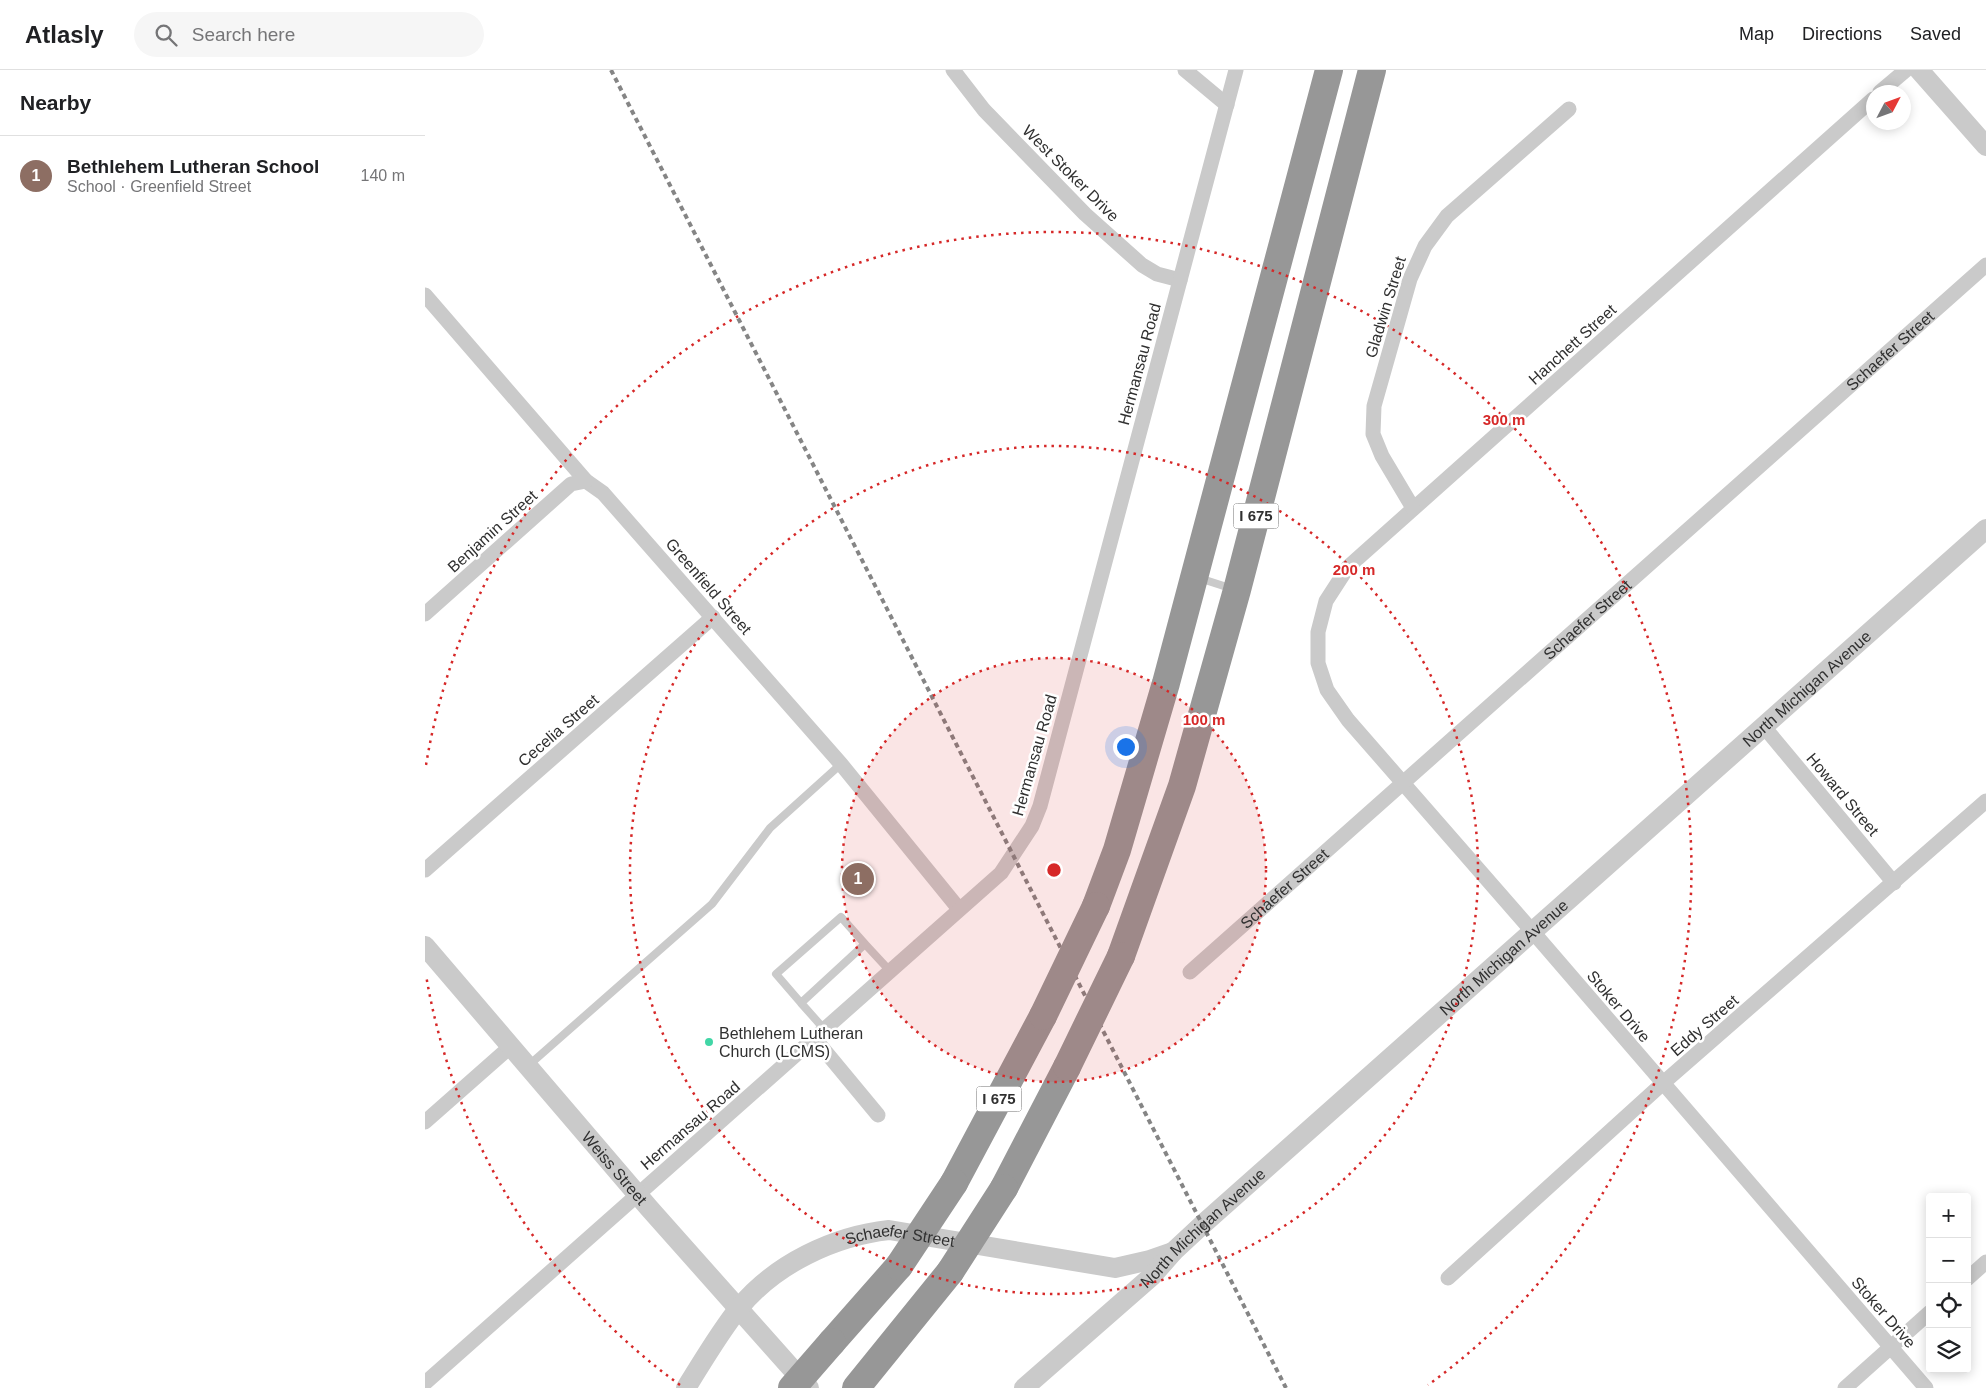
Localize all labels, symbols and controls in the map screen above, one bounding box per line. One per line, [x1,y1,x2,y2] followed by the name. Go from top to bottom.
[134,12,484,57] search box
[25,21,104,48] text: Atlasly
[152,21,180,49] icon: search
[192,24,295,45] text: Search here
[1739,24,1774,44] text: Map
[1802,24,1882,44] text: Directions
[1910,24,1961,44] text: Saved
[1866,85,1911,130] north arrow
[20,91,91,114] text: Nearby
[1019,122,1122,225] street label: West Stoker Drive
[67,156,319,177] text: Bethlehem Lutheran School
[32,167,40,184] text: 1
[361,167,405,184] text: 140 m
[67,178,251,195] text: School · Greenfield Street
[1362,254,1409,360] street label: Gladwin Street
[1525,300,1620,388] street label: Hanchett Street
[1115,301,1164,427] street label: Hermansau Road
[1843,307,1938,394] street label: Schaefer Street
[1483,411,1525,428] text: 300 m
[444,487,541,576] street label: Benjamin Street
[1233,504,1279,528] road number: I 675
[663,535,755,638] street label: Greenfield Street
[1333,561,1375,578] text: 200 m
[1540,576,1635,663] street label: Schaefer Street
[1739,627,1874,750] street label: North Michigan Avenue
[515,691,602,770] street label: Cecelia Street
[1009,693,1060,818] street label: Hermansau Road
[1183,711,1225,728] text: 100 m
[1113,734,1139,760] your location
[1803,750,1882,839] street label: Howard Street
[1237,845,1332,932] street label: Schaefer Street
[842,860,874,898] pin: 1
[1045,861,1063,879] centre of rings
[1437,896,1572,1019] street label: North Michigan Avenue
[1584,967,1653,1046] street label: Stoker Drive
[1667,991,1742,1059] street label: Eddy Street
[719,1025,863,1060] place label: Bethlehem Lutheran Church (LCMS)
[703,1036,715,1048] marker: Bethlehem Lutheran Church (LCMS)
[637,1078,743,1173] street label: Hermansau Road
[977,1086,1021,1112] road number: I 675
[579,1128,651,1209] street label: Weiss Street
[1137,1165,1269,1291] street label: North Michigan Avenue
[1926,1193,1971,1373] map controls
[1926,1193,1971,1238] button: +
[843,1222,957,1250] street label: Schaefer Street
[1926,1238,1971,1283] button: −
[1848,1274,1919,1351] street label: Stoker Drive
[1926,1283,1971,1328] button: locate
[1926,1328,1971,1373] button: layers

